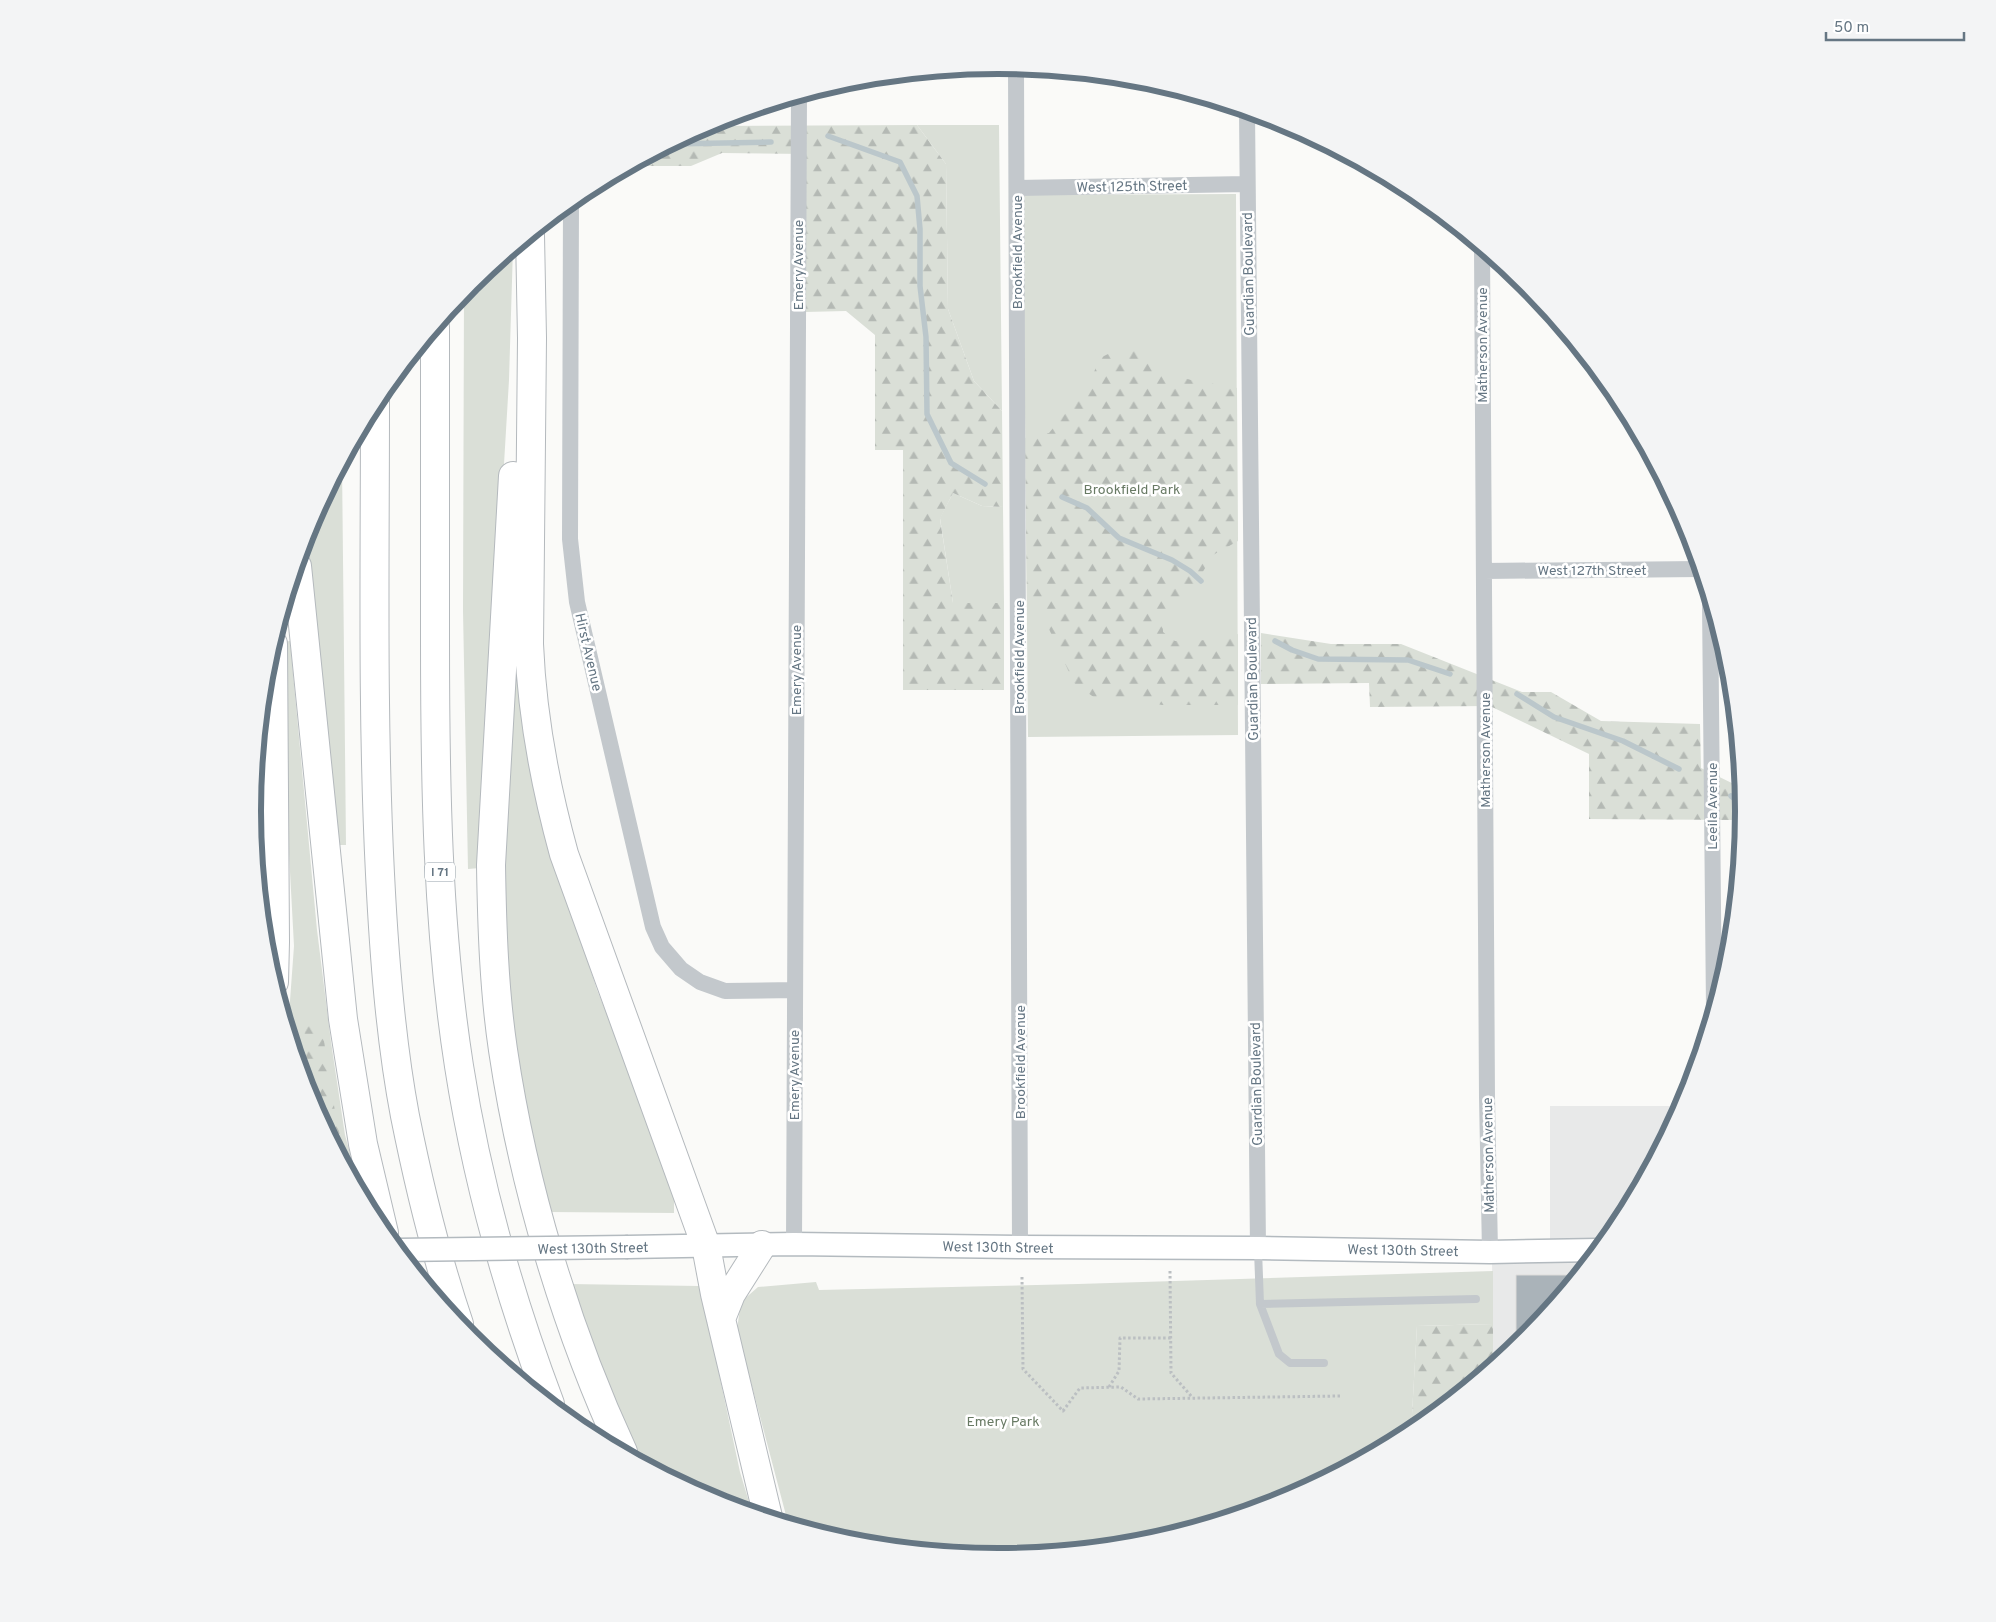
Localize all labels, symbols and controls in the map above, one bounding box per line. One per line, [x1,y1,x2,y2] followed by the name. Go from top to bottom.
[1826,10,1964,42] scale bar
[1834,19,1869,38] text: 50 m
[1076,178,1188,197] street label: West 125th Street
[1010,195,1027,309] street label: Brookfield Avenue
[1240,212,1259,336] street label: Guardian Boulevard
[791,220,808,310] street label: Emery Avenue
[1475,287,1492,403] street label: Matherson Avenue
[1084,482,1180,499] park label: Brookfield Park
[1537,563,1647,580] street label: West 127th Street
[1012,600,1029,714] street label: Brookfield Avenue
[570,611,605,693] street label: Hirst Avenue
[1244,617,1263,741] street label: Guardian Boulevard
[789,625,806,715] street label: Emery Avenue
[1478,692,1495,808] street label: Matherson Avenue
[1705,762,1722,850] street label: Leeila Avenue
[425,862,455,882] road number: I 71
[1013,1005,1030,1119] street label: Brookfield Avenue
[1248,1022,1267,1146] street label: Guardian Boulevard
[787,1030,804,1120] street label: Emery Avenue
[1480,1097,1499,1213] street label: Matherson Avenue
[942,1239,1054,1258] street label: West 130th Street
[537,1240,649,1259] street label: West 130th Street
[1347,1242,1459,1261] street label: West 130th Street
[966,1414,1040,1431] park label: Emery Park

